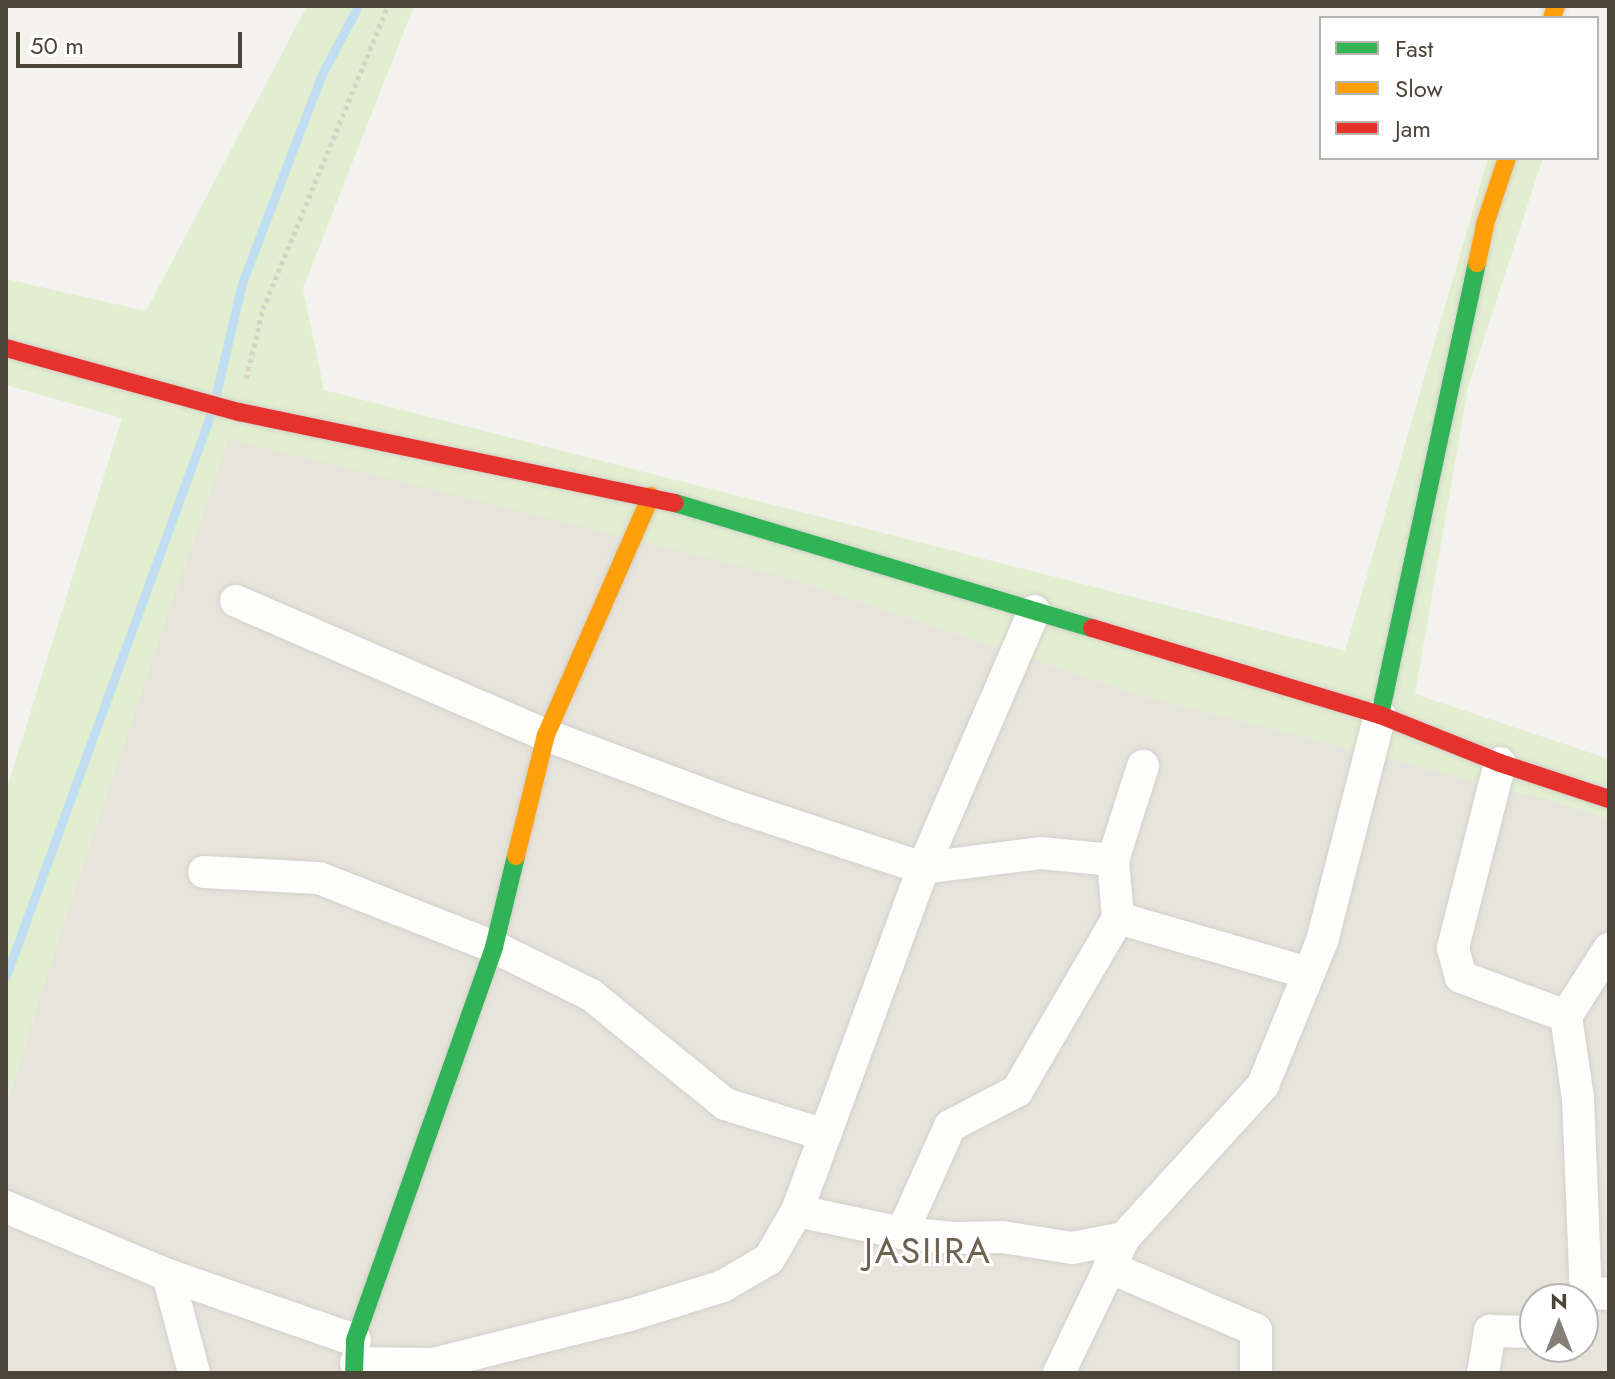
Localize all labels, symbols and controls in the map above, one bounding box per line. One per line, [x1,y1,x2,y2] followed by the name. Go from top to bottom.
[20,16,246,66] scale bar
[1319,16,1599,160] legend
[30,28,84,63] text: 50 m
[1395,31,1433,66] text: Fast
[1395,71,1443,106] text: Slow
[1395,111,1431,146] text: Jam
[864,1229,992,1273] district label: JASIIRA
[1519,1283,1599,1363] north arrow
[1550,1285,1568,1317] text: N

